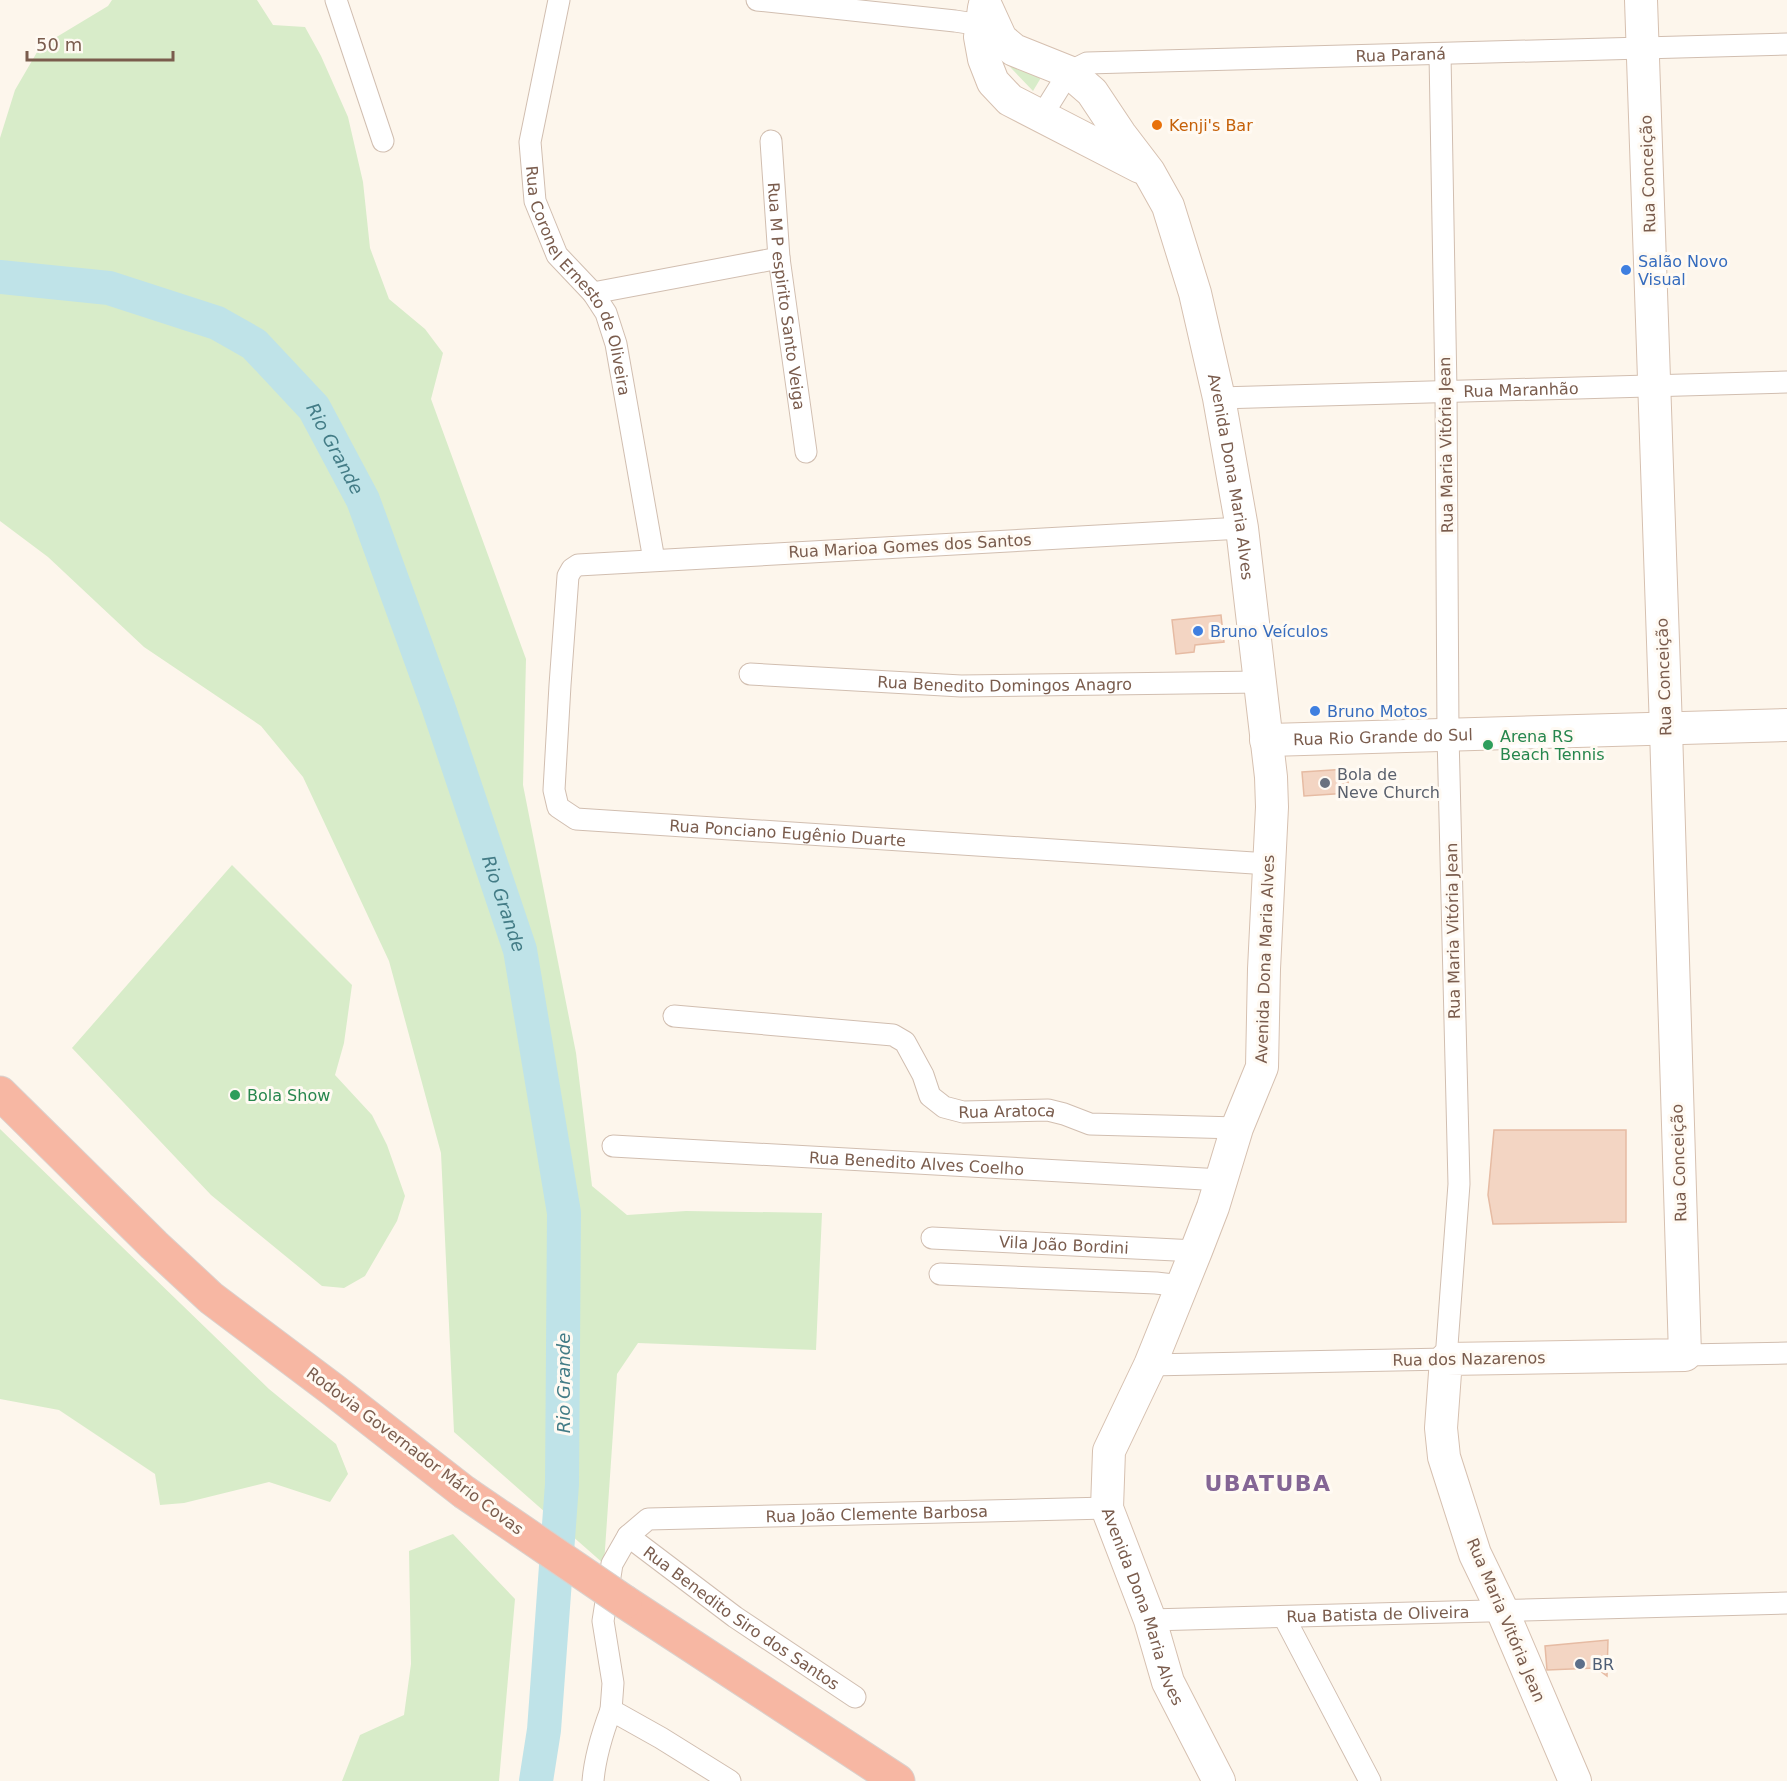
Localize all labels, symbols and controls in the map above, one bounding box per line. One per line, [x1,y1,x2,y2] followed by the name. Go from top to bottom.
[27,24,172,62] scale bar
[36,34,82,55] text: 50 m
[1355,44,1446,65] street label: Rua Paraná
[1636,115,1660,233] street label: Rua Conceição
[1169,116,1253,135] place label: Kenji's Bar
[1150,118,1164,132] marker: Kenji's Bar
[523,165,634,397] street label: Rua Coronel Ernesto de Oliveira
[764,182,810,411] street label: Rua M P espirito Santo Veiga
[1638,252,1728,289] place label: Salão Novo Visual
[1619,263,1633,277] marker: Salão Novo Visual
[1435,357,1457,533] street label: Rua Maria Vitória Jean
[1204,372,1257,581] street label: Avenida Dona Maria Alves
[1463,378,1579,401] street label: Rua Maranhão
[303,399,368,498] water label: Rio Grande
[788,530,1032,562] street label: Rua Marioa Gomes dos Santos
[1652,618,1676,736] street label: Rua Conceição
[1210,622,1328,641] place label: Bruno Veículos
[1191,624,1205,638] marker: Bruno Veículos
[877,672,1132,696] street label: Rua Benedito Domingos Anagro
[1327,702,1428,721] place label: Bruno Motos
[1308,704,1322,718] marker: Bruno Motos
[1293,725,1473,749] street label: Rua Rio Grande do Sul
[1500,727,1605,764] place label: Arena RS Beach Tennis
[1481,738,1495,752] marker: Arena RS Beach Tennis
[1337,765,1440,802] place label: Bola de Neve Church
[1318,776,1332,790] marker: Bola de Neve Church
[669,816,907,850] street label: Rua Ponciano Eugênio Duarte
[1442,843,1464,1019] street label: Rua Maria Vitória Jean
[478,852,530,954] water label: Rio Grande
[1252,854,1278,1064] street label: Avenida Dona Maria Alves
[247,1086,330,1105] place label: Bola Show
[228,1088,242,1102] marker: Bola Show
[958,1100,1058,1122] street label: Rua Aratoca
[1667,1104,1691,1222] street label: Rua Conceição
[808,1147,1025,1178] street label: Rua Benedito Alves Coelho
[998,1232,1129,1257] street label: Vila João Bordini
[553,1333,574,1433] water label: Rio Grande
[1392,1348,1546,1370] street label: Rua dos Nazarenos
[303,1363,527,1539] street label: Rodovia Governador Mário Covas
[1204,1471,1332,1496] district label: UBATUBA
[765,1501,988,1526] street label: Rua João Clemente Barbosa
[1098,1505,1188,1708] street label: Avenida Dona Maria Alves
[1463,1535,1549,1705] street label: Rua Maria Vitória Jean
[640,1542,843,1693] street label: Rua Benedito Siro dos Santos
[1286,1602,1470,1626] street label: Rua Batista de Oliveira
[1592,1655,1614,1674] place label: BR
[1573,1657,1587,1671] marker: BR

